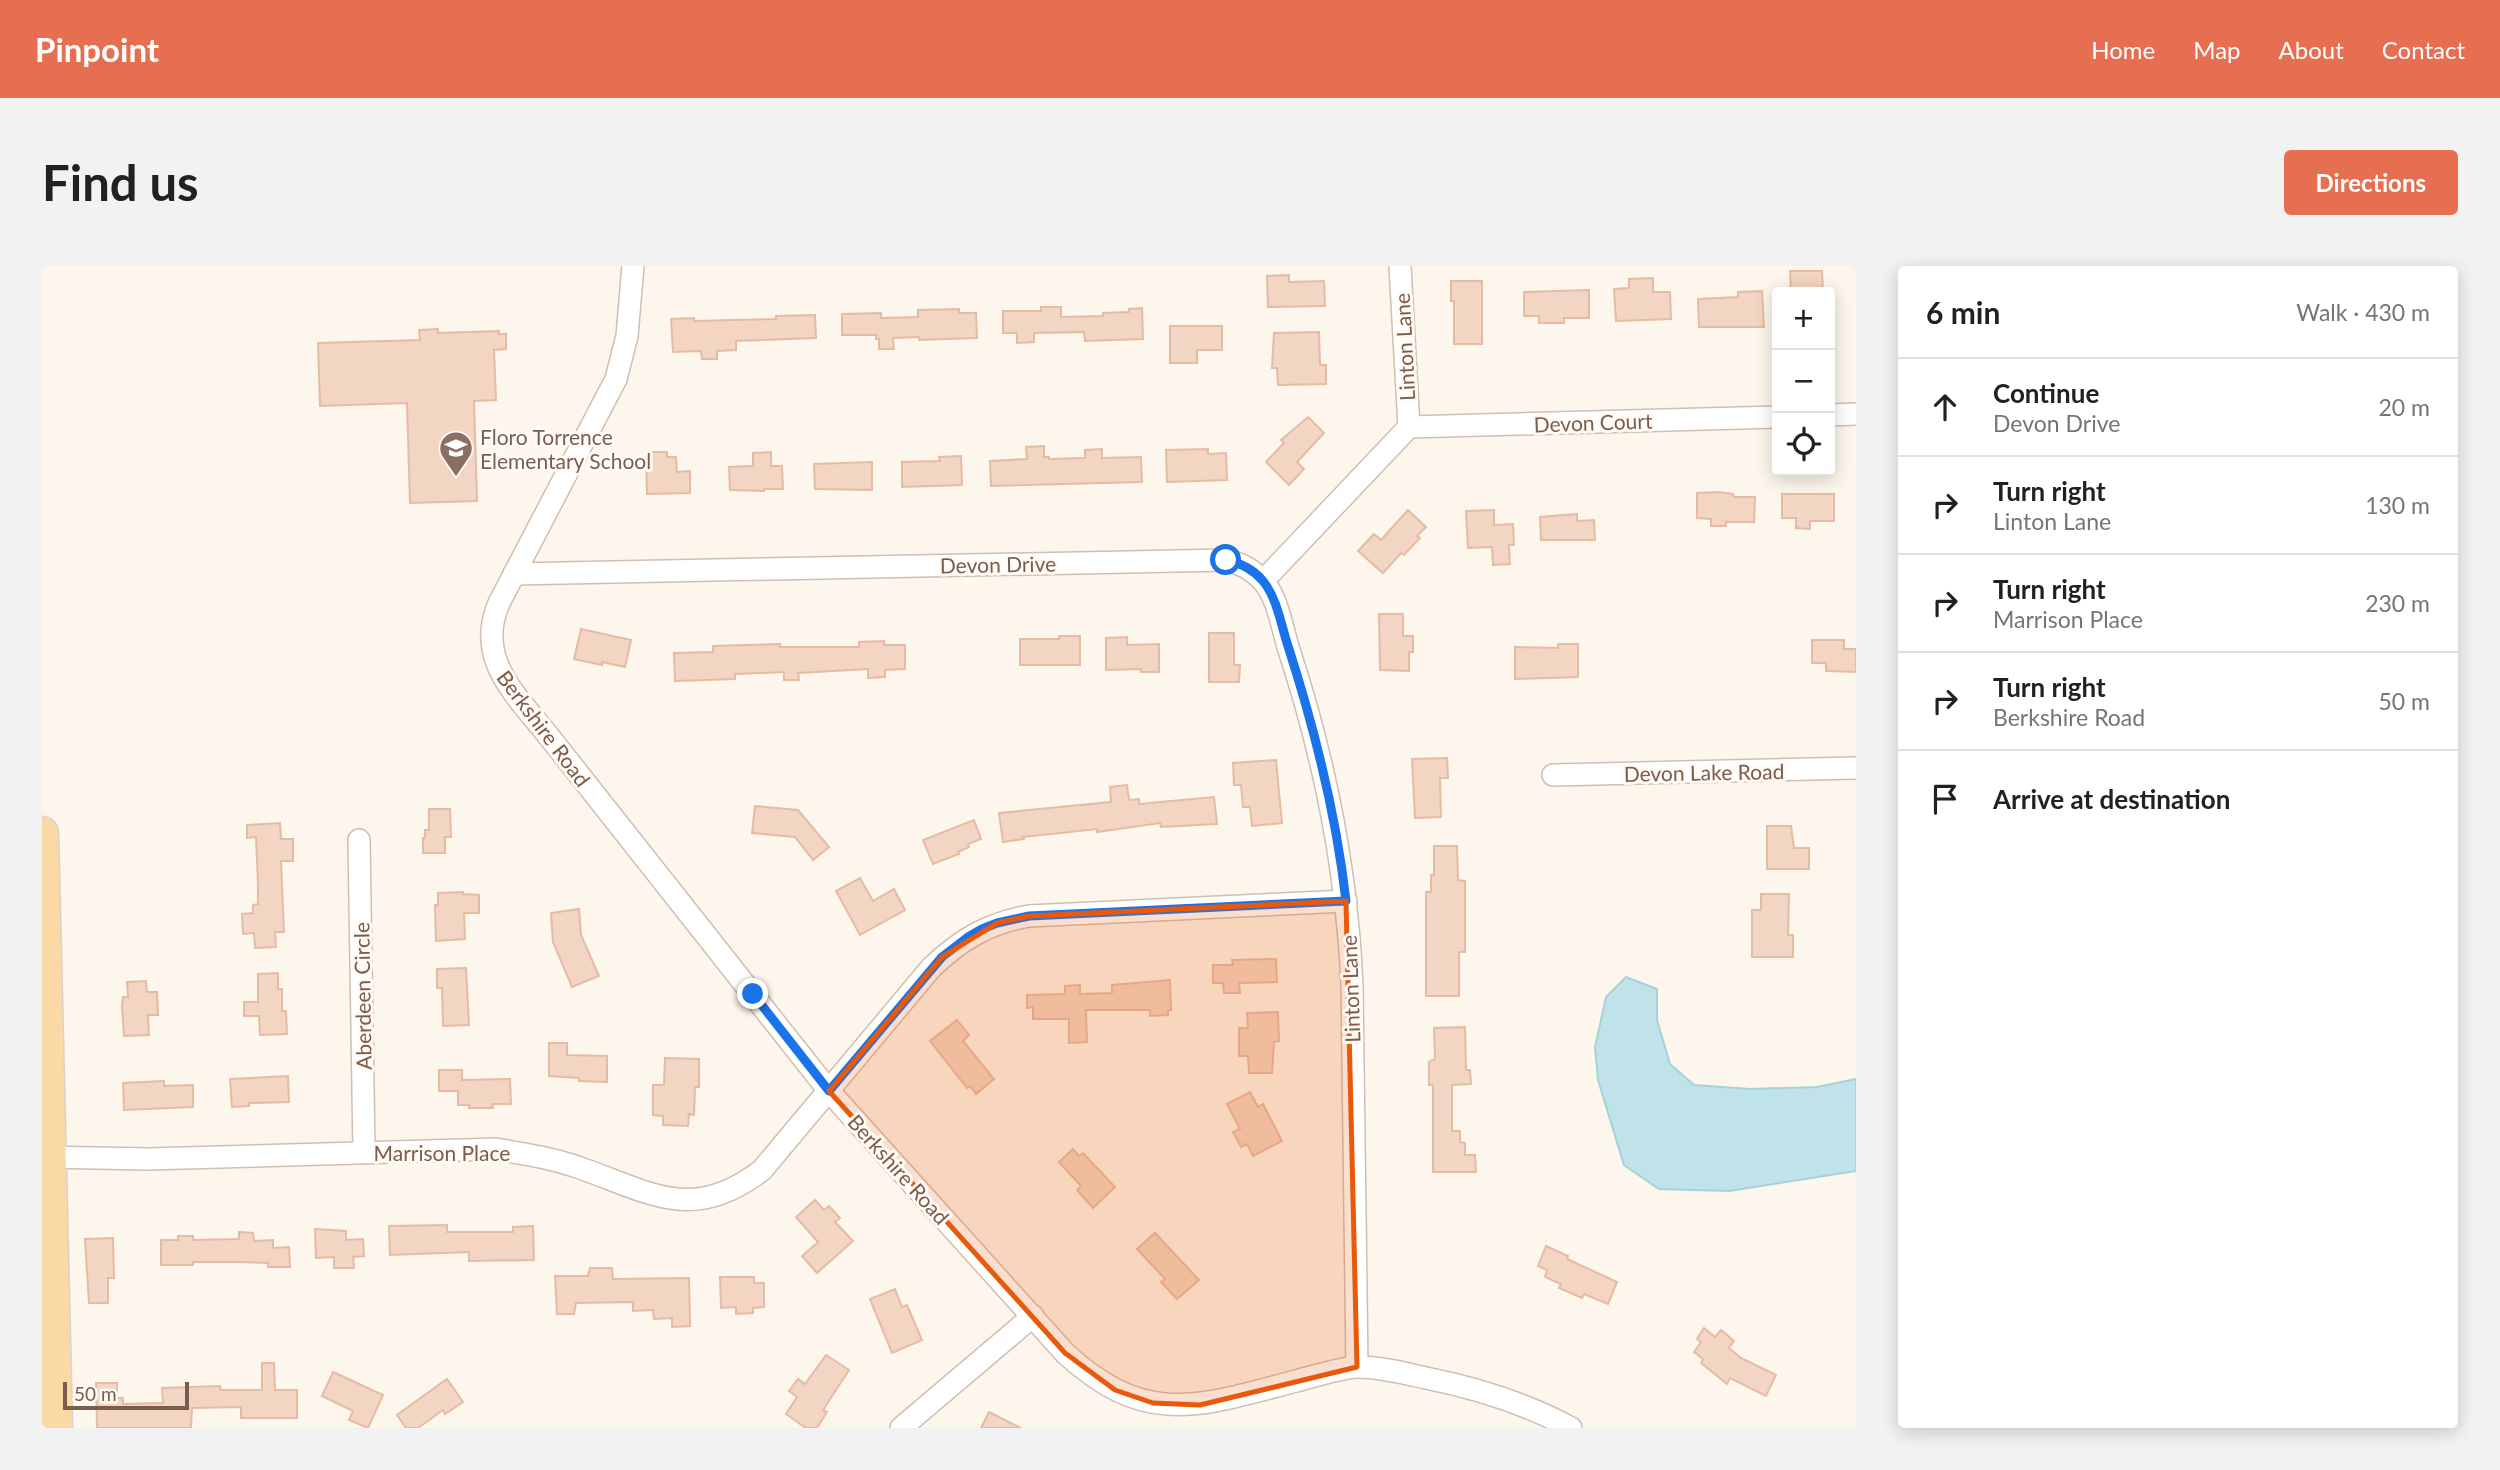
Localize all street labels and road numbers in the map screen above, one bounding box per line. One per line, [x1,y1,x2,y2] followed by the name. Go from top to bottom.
[1389,292,1419,402] street label: Linton Lane
[1533,407,1653,437] street label: Devon Court
[940,550,1056,578] street label: Devon Drive
[492,665,596,791] street label: Berkshire Road
[1624,758,1784,786] street label: Devon Lake Road
[348,922,376,1070] street label: Aberdeen Circle
[1336,935,1364,1043] street label: Linton Lane
[843,1109,955,1229] street label: Berkshire Road
[374,1140,510,1165] street label: Marrison Place

